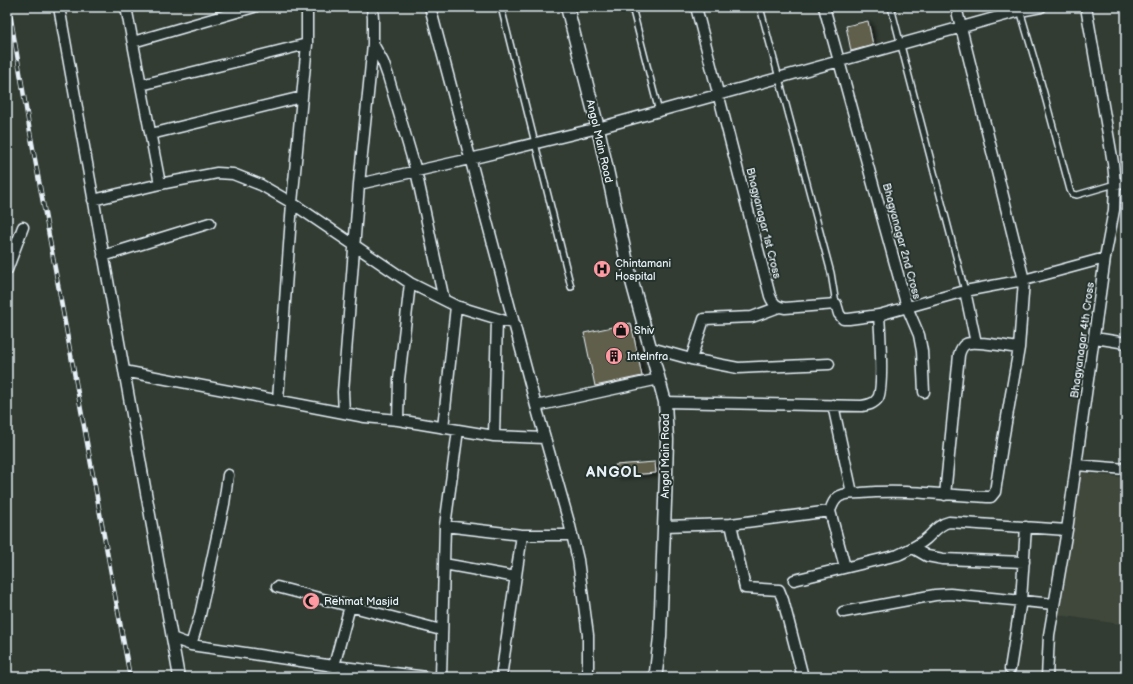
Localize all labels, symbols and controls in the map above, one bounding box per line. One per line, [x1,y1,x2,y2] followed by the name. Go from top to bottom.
[584,98,615,184] street label: Angol Main Road
[743,166,784,280] street label: Bhagyanagar 1st Cross
[880,182,923,301] street label: Bhagyanagar 2nd Cross
[615,257,671,283] place label: Chintamani Hospital
[592,259,612,279] hospital icon: Chintamani Hospital
[1068,281,1097,399] street label: Bhagyanagar 4th Cross
[611,320,631,340] shop icon: Shiv
[634,324,655,337] place label: Shiv
[604,346,624,366] building icon: Intelnfra
[627,350,668,363] place label: Intelnfra
[659,413,672,499] street label: Angol Main Road
[585,463,642,482] district label: ANGOL
[301,591,321,611] mosque icon: Rehmat Masjid
[324,595,399,608] place label: Rehmat Masjid

